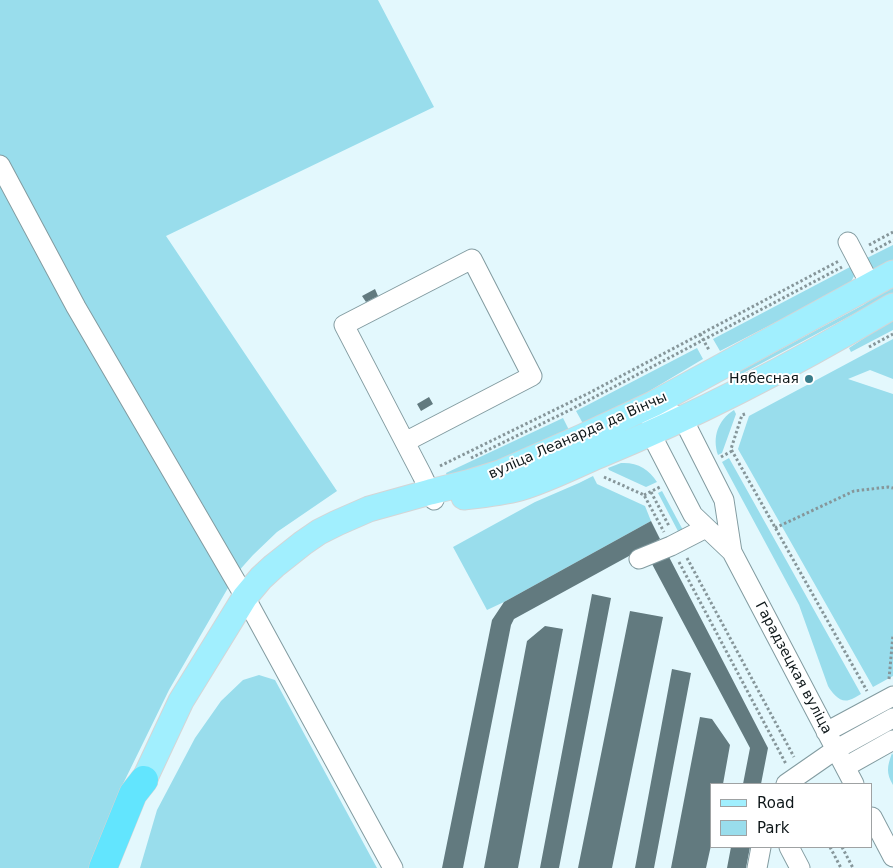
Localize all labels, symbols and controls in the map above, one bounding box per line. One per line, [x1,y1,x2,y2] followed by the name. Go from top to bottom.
[729,371,799,387] place label: Нябесная
[803,373,815,385] marker: Нябесная
[486,389,670,483] street label: вуліца Леанарда да Вінчы
[751,599,835,737] street label: Гарадзецкая вуліца
[710,783,873,848] legend
[757,794,795,812] text: Road
[757,819,789,837] text: Park

